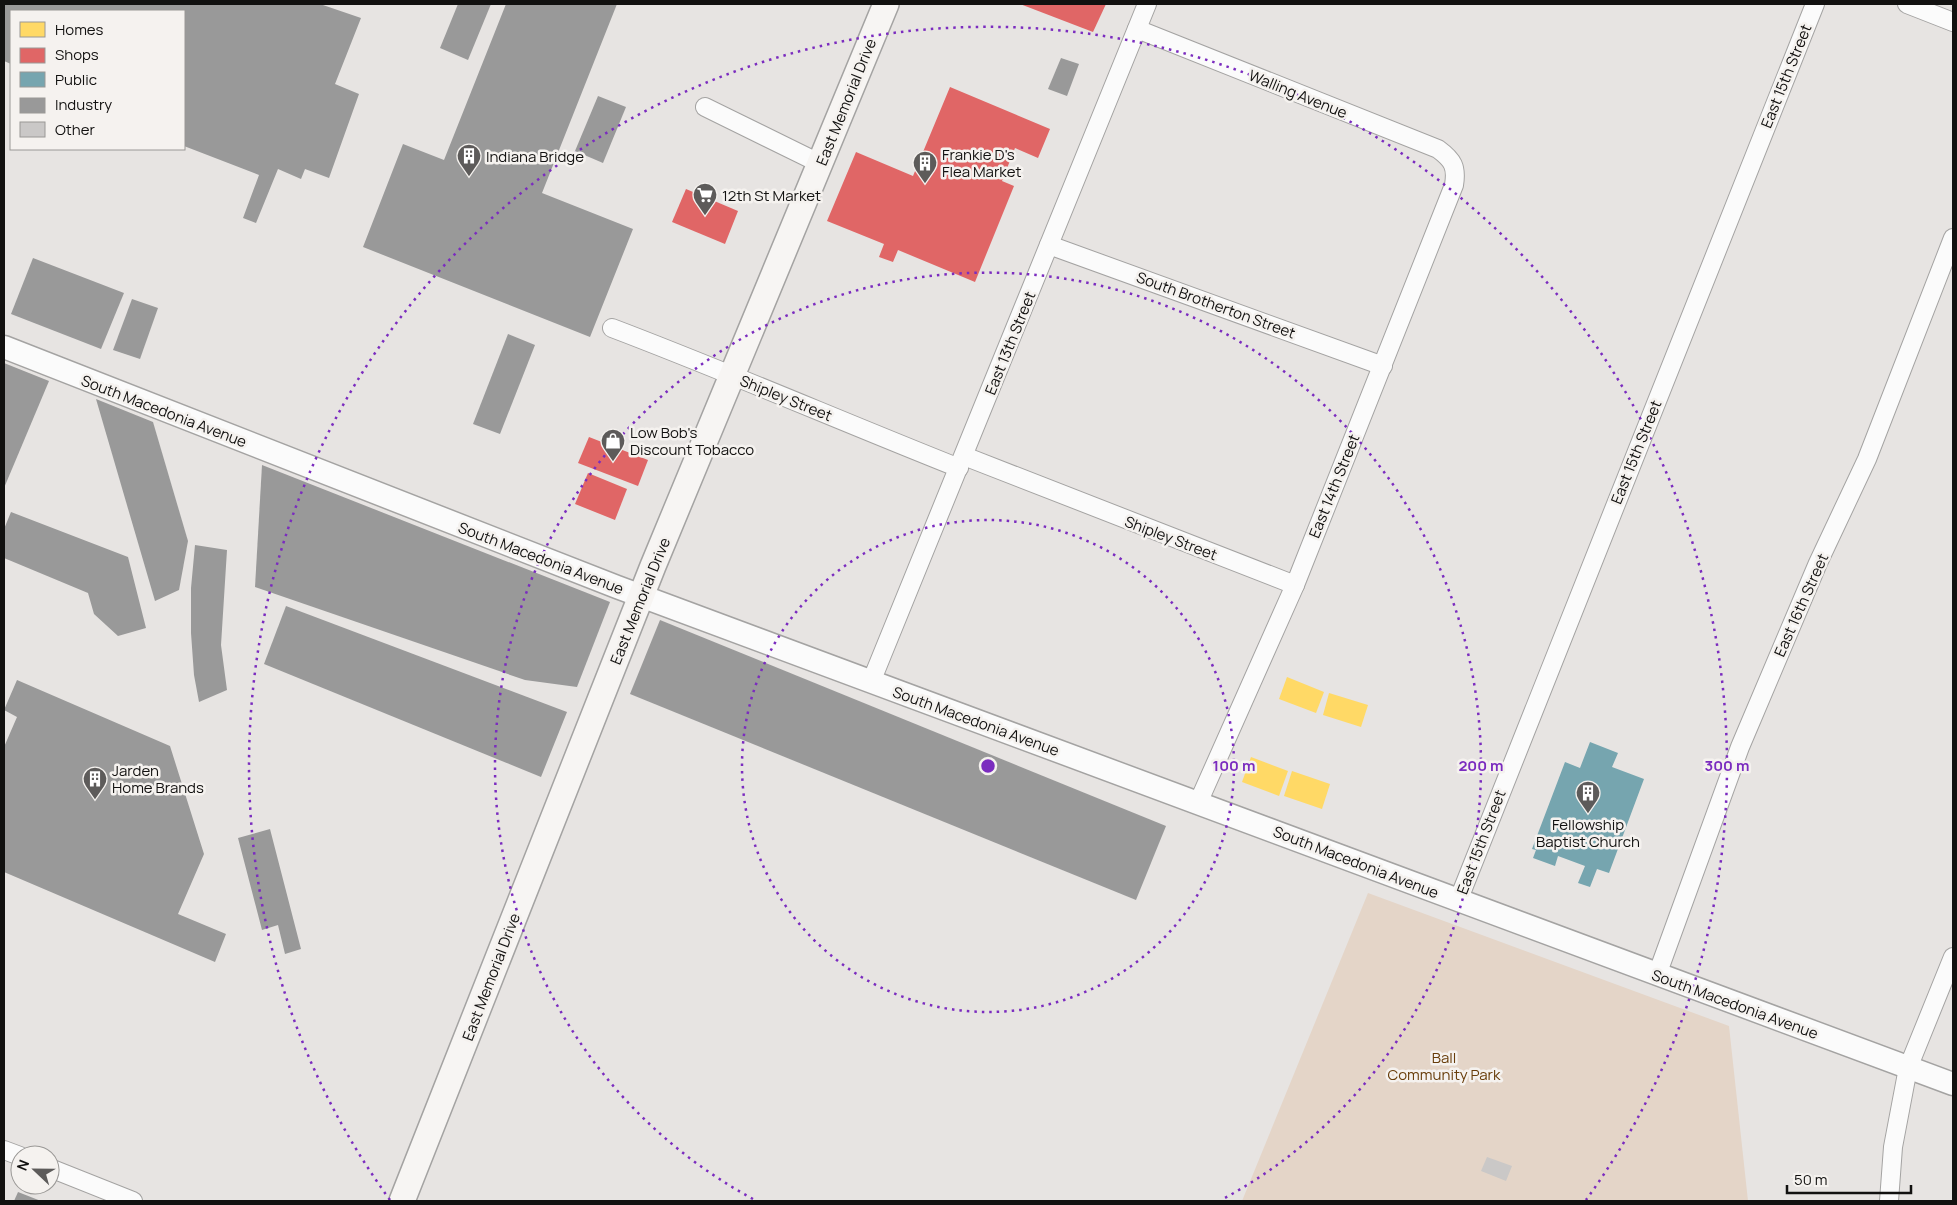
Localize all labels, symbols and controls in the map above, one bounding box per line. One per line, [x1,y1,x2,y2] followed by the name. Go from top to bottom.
[10,10,185,150] legend
[55,19,104,40] text: Homes
[1756,21,1816,131] street label: East 15th Street
[811,35,881,169] street label: East Memorial Drive
[55,44,99,65] text: Shops
[1246,65,1351,123] street label: Walling Avenue
[55,69,97,90] text: Public
[55,94,112,115] text: Industry
[55,119,96,140] text: Other
[456,143,482,177] building icon: Indiana Bridge
[942,144,1021,182] place label: Frankie D's Flea Market
[486,146,584,167] place label: Indiana Bridge
[912,150,938,184] building icon: Frankie D's Flea Market
[692,182,718,216] supermarket icon: 12th St Market
[722,185,821,206] place label: 12th St Market
[1134,266,1298,344] street label: South Brotherton Street
[980,288,1040,398] street label: East 13th Street
[78,370,250,452] street label: South Macedonia Avenue
[737,370,835,426] street label: Shipley Street
[1606,397,1666,507] street label: East 15th Street
[630,422,754,460] place label: Low Bob's Discount Tobacco
[600,428,626,462] shop icon: Low Bob's Discount Tobacco
[1304,431,1364,541] street label: East 14th Street
[1122,511,1220,565] street label: Shipley Street
[455,517,627,599] street label: South Macedonia Avenue
[605,534,675,668] street label: East Memorial Drive
[1769,550,1833,660] street label: East 16th Street
[890,681,1062,761] street label: South Macedonia Avenue
[1213,755,1255,776] text: 100 m
[1458,755,1504,776] text: 200 m
[1705,755,1749,776] text: 300 m
[979,757,997,775] centre of rings
[112,760,204,798] place label: Jarden Home Brands
[82,766,108,800] building icon: Jarden Home Brands
[1575,780,1601,814] building icon: Fellowship Baptist Church
[1451,787,1511,897] street label: East 15th Street
[1536,814,1640,852] place label: Fellowship Baptist Church
[1270,821,1442,903] street label: South Macedonia Avenue
[457,910,525,1044] street label: East Memorial Drive
[1649,964,1821,1044] street label: South Macedonia Avenue
[1388,1047,1501,1085] park label: Ball Community Park
[10,1145,60,1195] north arrow
[12,1157,33,1173] text: N
[1787,1162,1911,1194] scale bar
[1794,1169,1828,1190] text: 50 m

